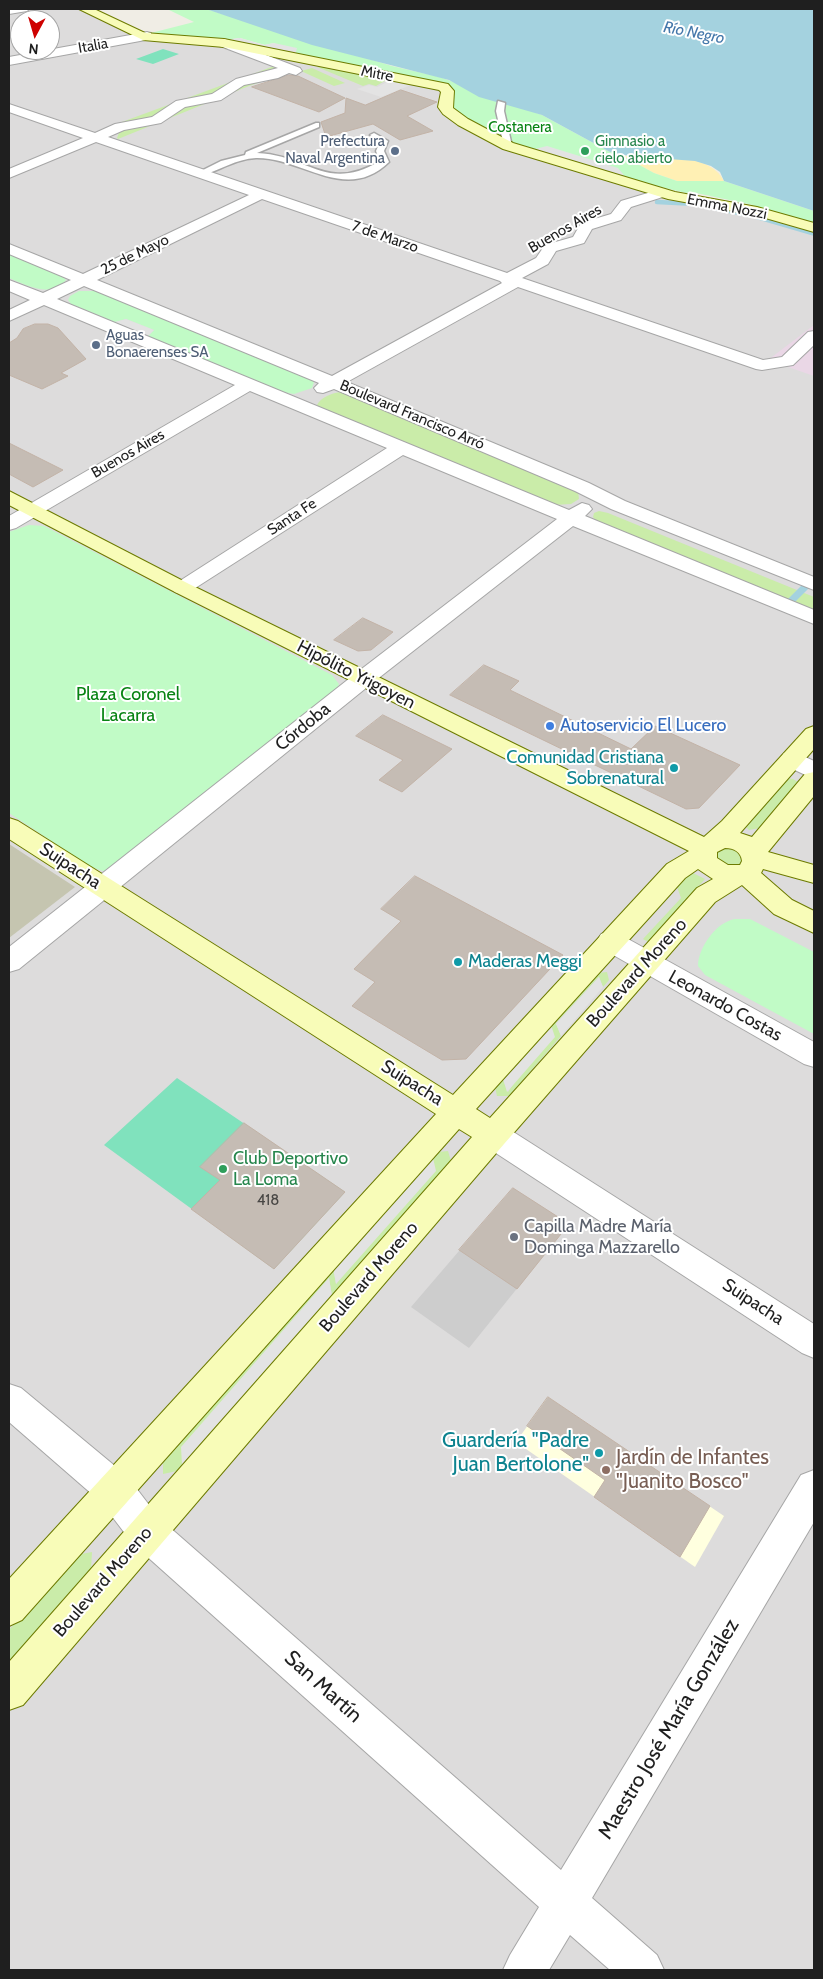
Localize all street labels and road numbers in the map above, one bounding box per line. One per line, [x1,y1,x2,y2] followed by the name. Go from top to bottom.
[77,35,109,57] street label: Italia
[359,62,395,86] street label: Mitre
[686,190,768,224] street label: Emma Nozzi
[525,201,605,257] street label: Buenos Aires
[349,217,421,257] street label: 7 de Marzo
[98,231,172,279] street label: 25 de Mayo
[337,376,487,454] street label: Boulevard Francisco Arró
[88,426,168,482] street label: Buenos Aires
[264,495,320,539] street label: Santa Fe
[293,636,419,714] street label: Hipólito Yrigoyen
[271,698,335,756] street label: Córdoba
[35,838,105,894] street label: Suipacha
[582,914,692,1032] street label: Boulevard Moreno
[664,966,786,1046] street label: Leonardo Costas
[377,1056,447,1110] street label: Suipacha
[315,1217,423,1337] street label: Boulevard Moreno
[718,1274,788,1330] street label: Suipacha
[49,1522,157,1642] street label: Boulevard Moreno
[593,1614,745,1844] street label: Maestro José María González
[279,1646,367,1728] street label: San Martín

